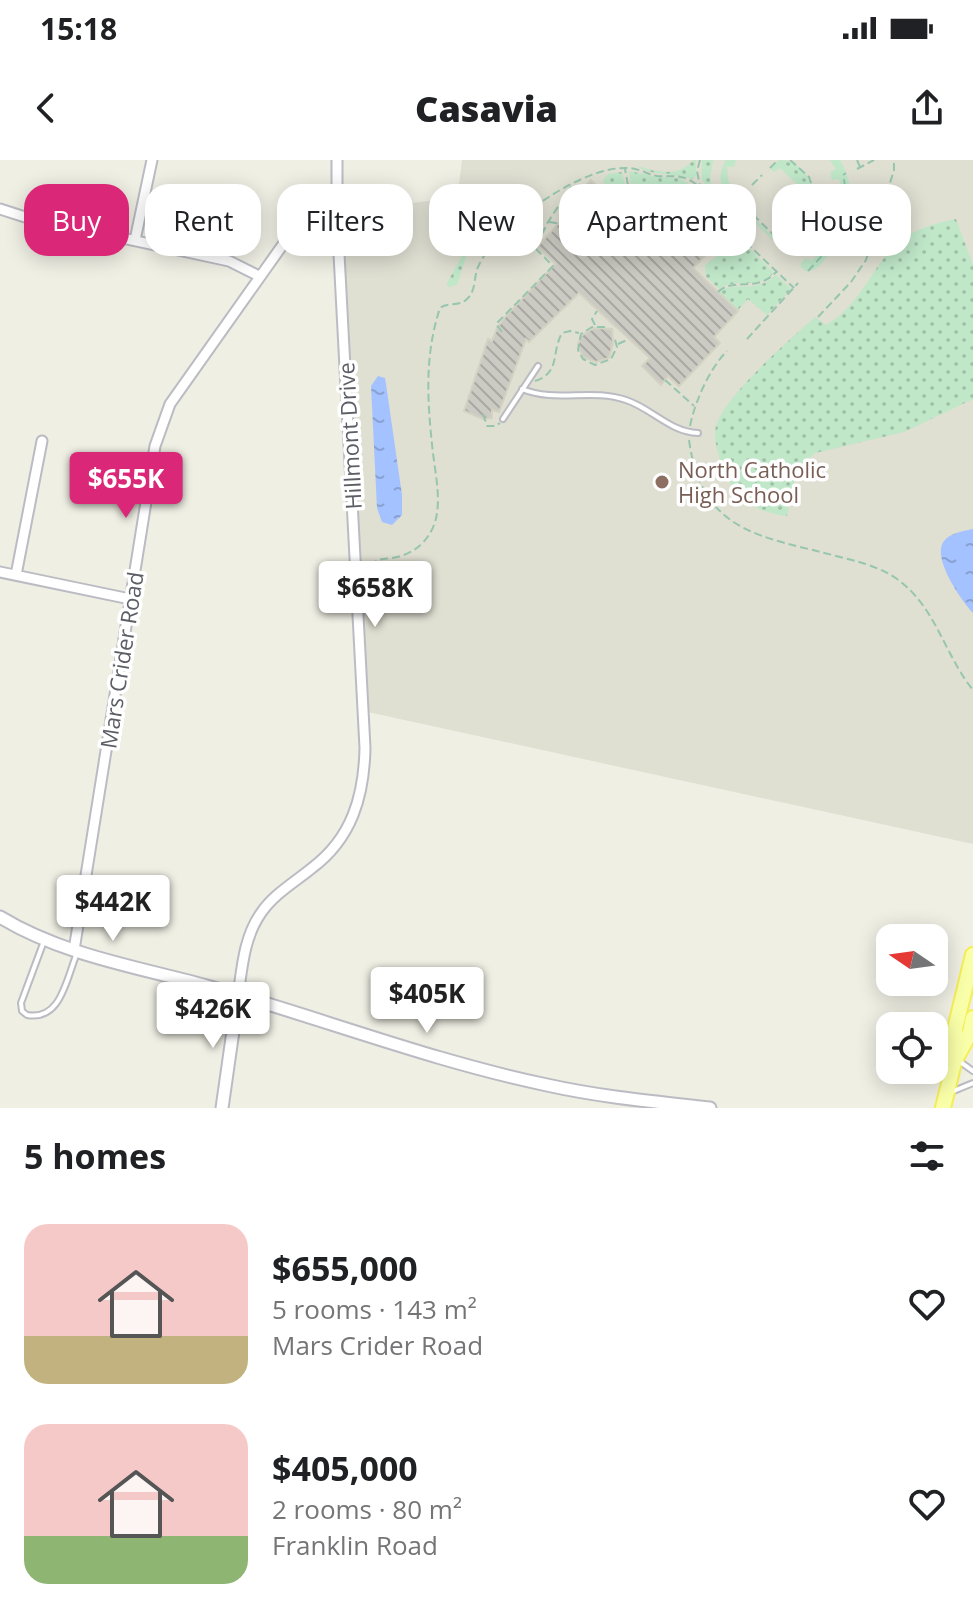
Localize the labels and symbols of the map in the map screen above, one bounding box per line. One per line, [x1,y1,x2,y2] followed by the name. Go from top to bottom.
[330,362,368,510] street label: Hillmont Drive
[70,452,182,520] pin: $655K
[678,454,826,509] place label: North Catholic High School
[653,473,671,491] marker: North Catholic High School
[319,561,431,629] pin: $658K
[92,569,150,751] street label: Mars Crider Road
[57,875,169,943] pin: $442K
[876,924,948,996] north arrow
[371,967,483,1035] pin: $405K
[157,982,269,1050] pin: $426K

